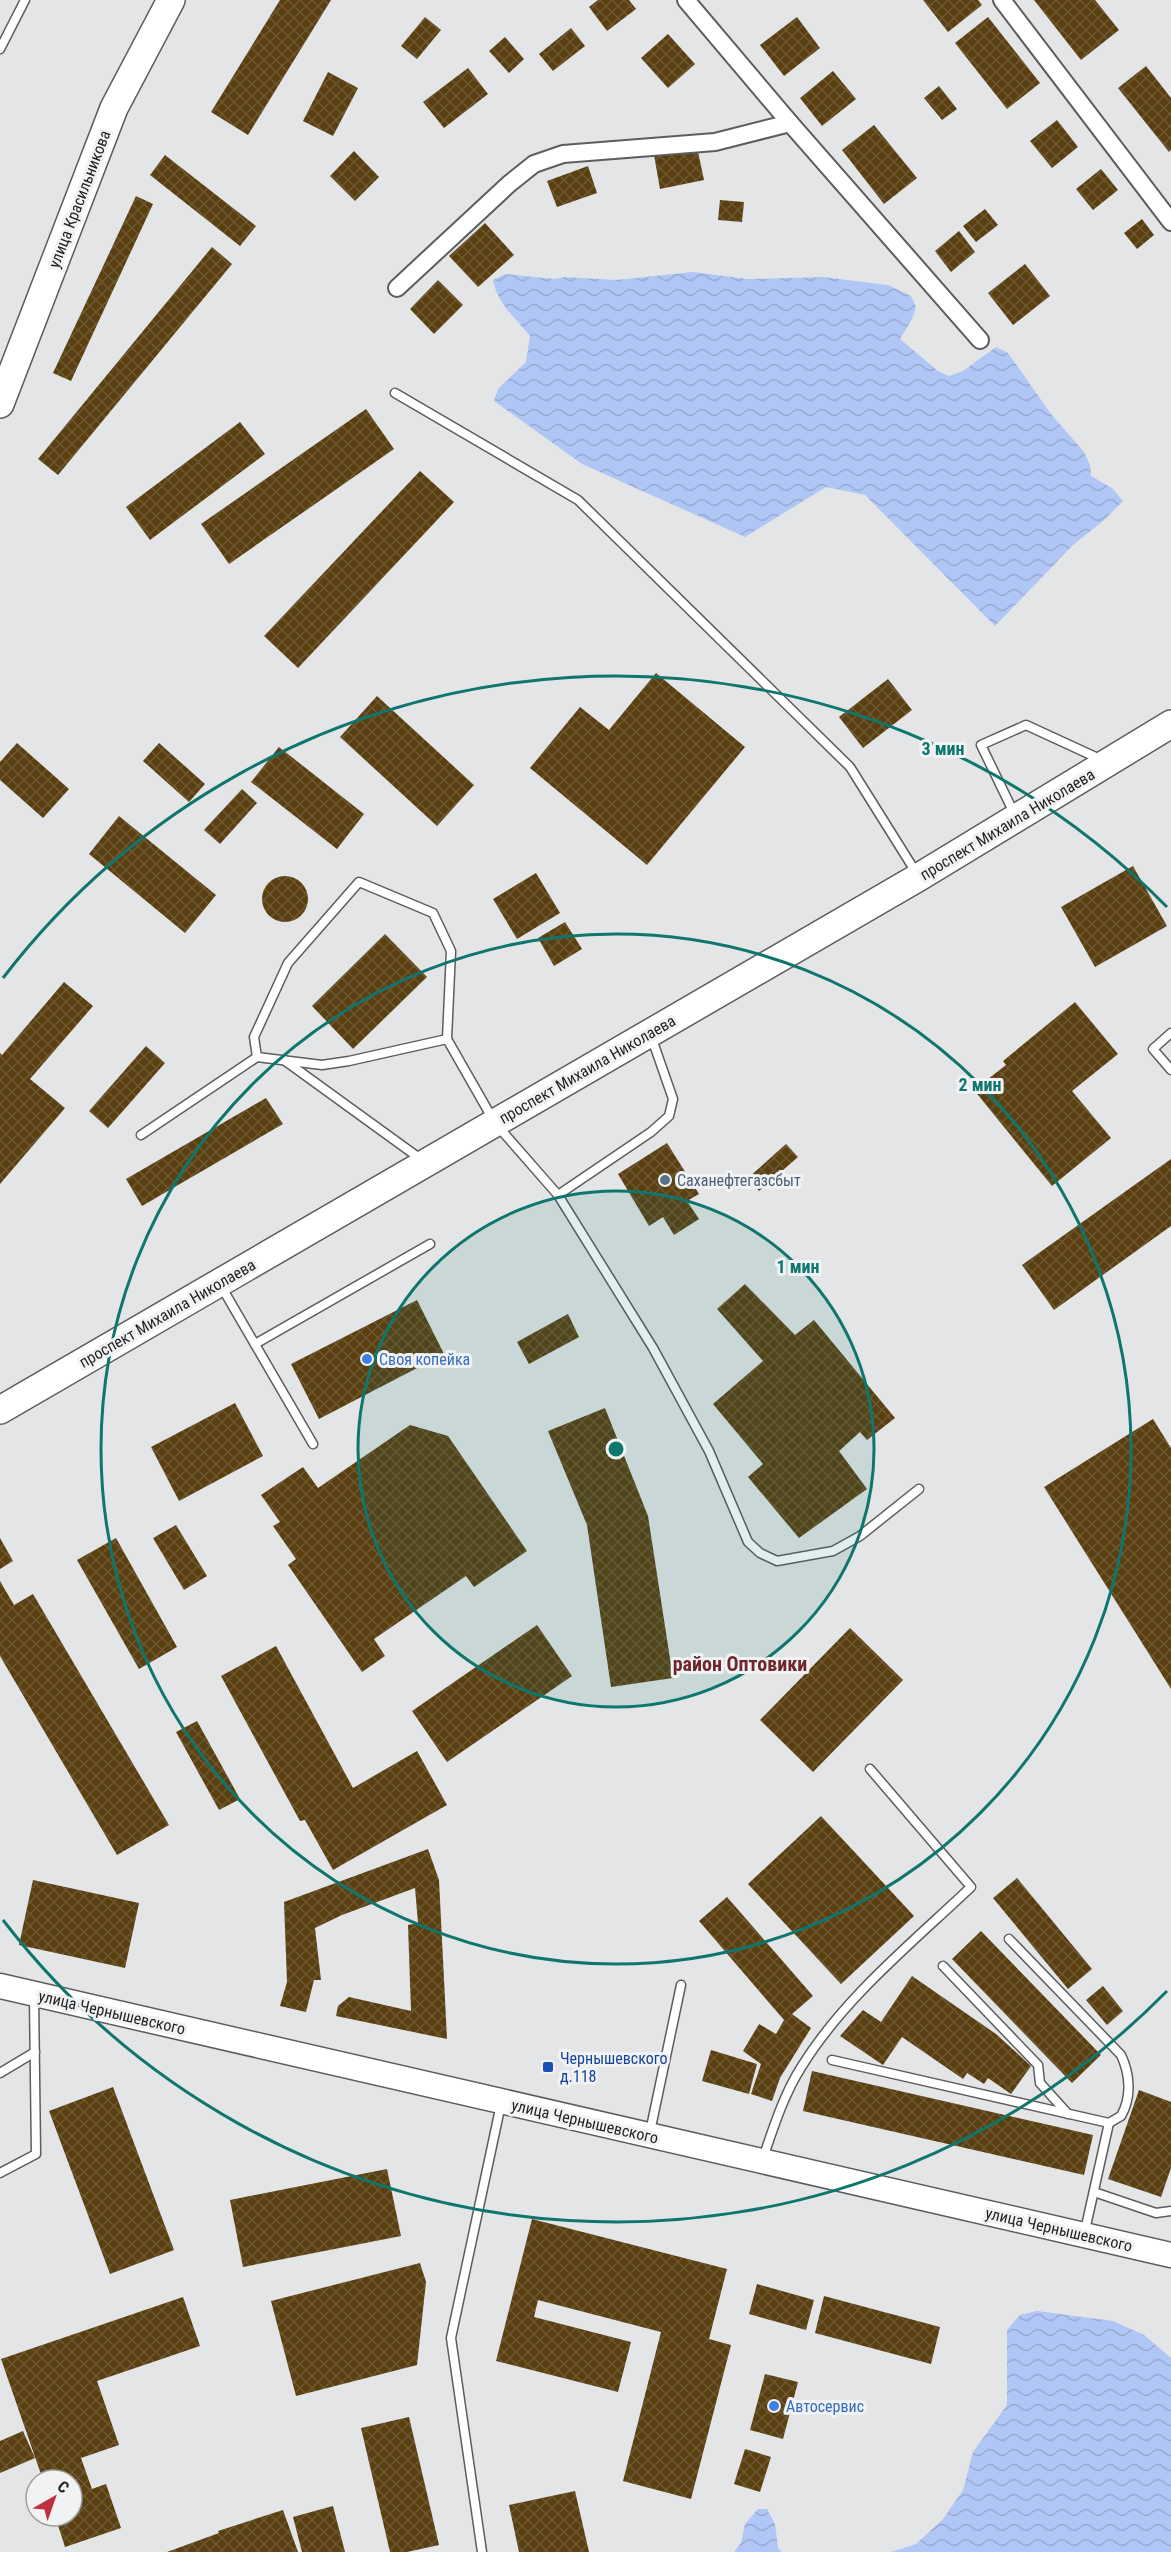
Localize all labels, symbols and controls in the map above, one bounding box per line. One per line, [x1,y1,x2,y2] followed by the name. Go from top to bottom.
[44,128,114,271] street label: улица Красильникова
[921,738,965,759] text: 3 мин
[916,765,1098,884] street label: проспект Михаила Николаева
[496,1011,679,1128] street label: проспект Михаила Николаева
[958,1074,1002,1095] text: 2 мин
[677,1171,801,1190] place label: Саханефтегазсбыт
[658,1173,672,1187] marker: Саханефтегазсбыт
[76,1255,259,1372] street label: проспект Михаила Николаева
[776,1256,820,1277] text: 1 мин
[379,1350,470,1369] place label: Своя копейка
[360,1352,374,1366] marker: Своя копейка
[606,1439,626,1459] centre of rings
[673,1652,807,1676] district label: район Оптовики
[37,1986,187,2039] street label: улица Чернышевского
[560,2049,668,2086] place label: Чернышевского д.118
[541,2060,555,2074] marker: Чернышевского д.118
[510,2095,660,2148] street label: улица Чернышевского
[984,2203,1134,2256] street label: улица Чернышевского
[786,2397,864,2416] place label: Автосервис
[767,2399,781,2413] marker: Автосервис
[24,2468,84,2528] north arrow
[54,2477,73,2497] text: С

